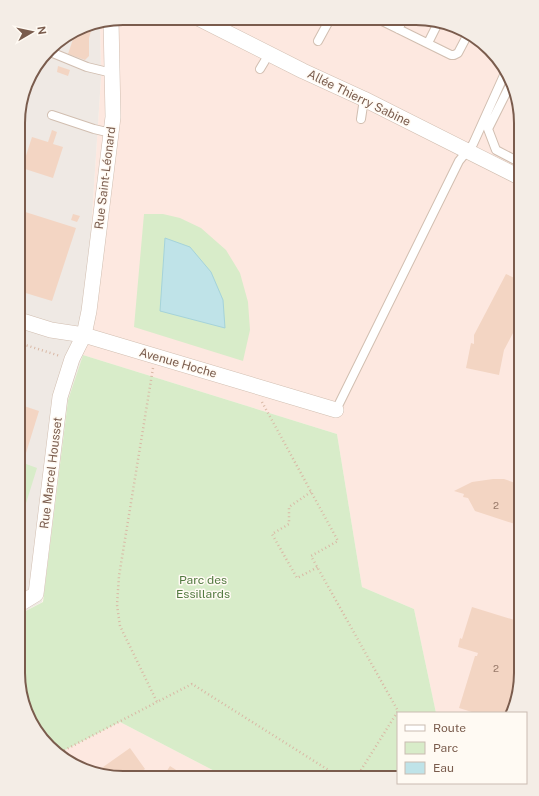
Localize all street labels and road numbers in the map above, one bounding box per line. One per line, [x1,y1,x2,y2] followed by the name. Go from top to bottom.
[305,67,413,129] street label: Allée Thierry Sabine
[92,126,118,230] street label: Rue Saint-Léonard
[138,345,219,381] street label: Avenue Hoche
[37,416,65,530] street label: Rue Marcel Housset

